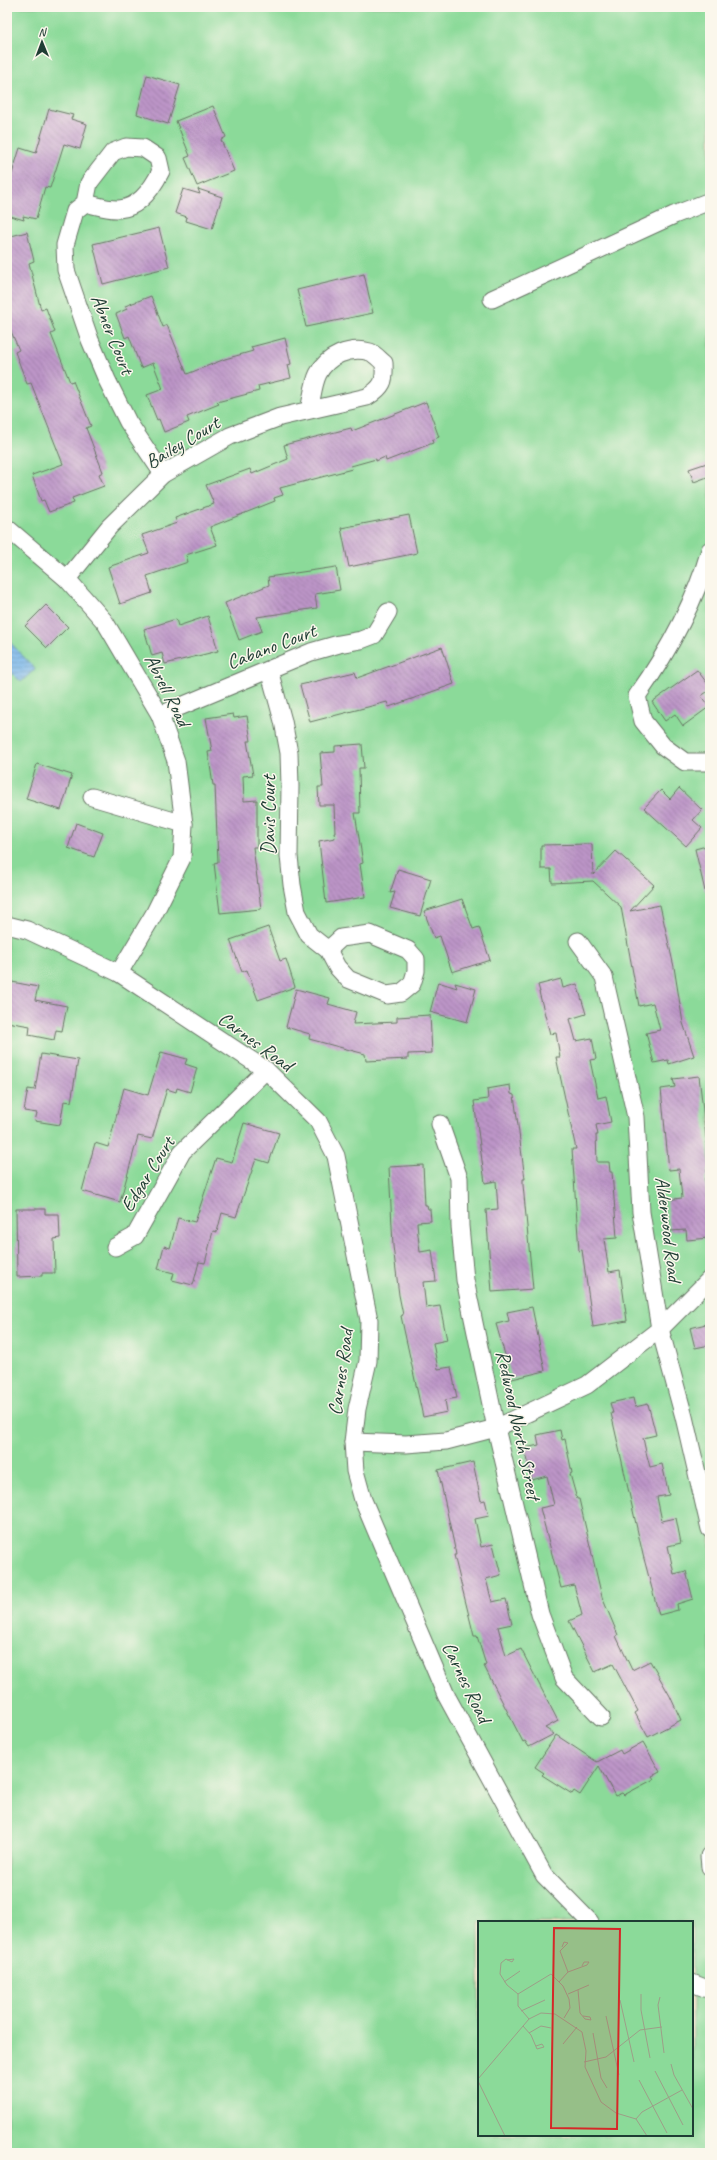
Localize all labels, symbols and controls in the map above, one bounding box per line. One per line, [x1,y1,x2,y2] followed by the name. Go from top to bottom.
[22,22,62,62] north arrow
[38,25,48,39] text: N
[85,291,141,380] street label: Abner Court
[141,409,226,474] street label: Bailey Court
[223,617,322,675] street label: Cabano Court
[139,650,198,733] street label: Abrell Road
[256,773,281,855] street label: Davis Court
[213,1006,301,1079] street label: Carnes Road
[115,1130,182,1217] street label: Edgar Court
[650,1175,688,1286] street label: Alderwood Road
[322,1324,359,1417] street label: Carnes Road
[490,1348,547,1505] street label: Redwood North Street
[436,1638,498,1729] street label: Carnes Road
[478,1921,693,2136] inset map

